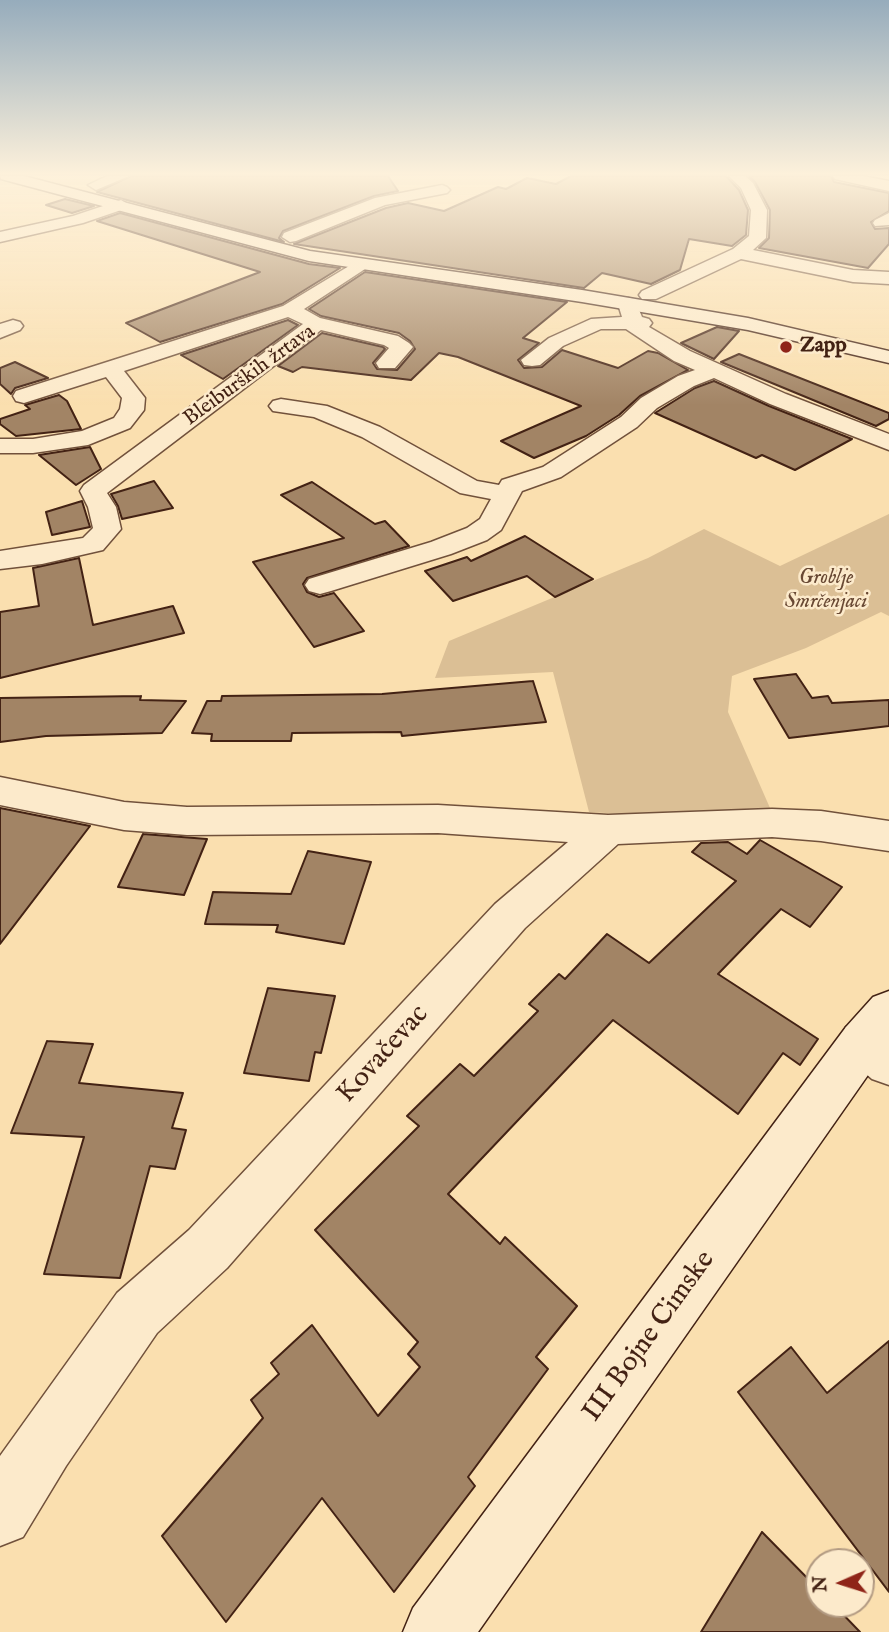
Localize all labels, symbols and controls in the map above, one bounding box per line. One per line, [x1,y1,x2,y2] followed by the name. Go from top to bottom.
[179,320,321,432] street label: Bleiburških žrtava
[800,334,847,360] place label: Zapp
[778,339,794,355] marker: Zapp
[785,566,867,616] park label: Groblje Smrčenjaci
[331,999,437,1111] street label: Kovačevac
[577,1245,723,1429] street label: III Bojne Cimske
[805,1548,875,1618] north arrow
[809,1575,833,1593] text: N

